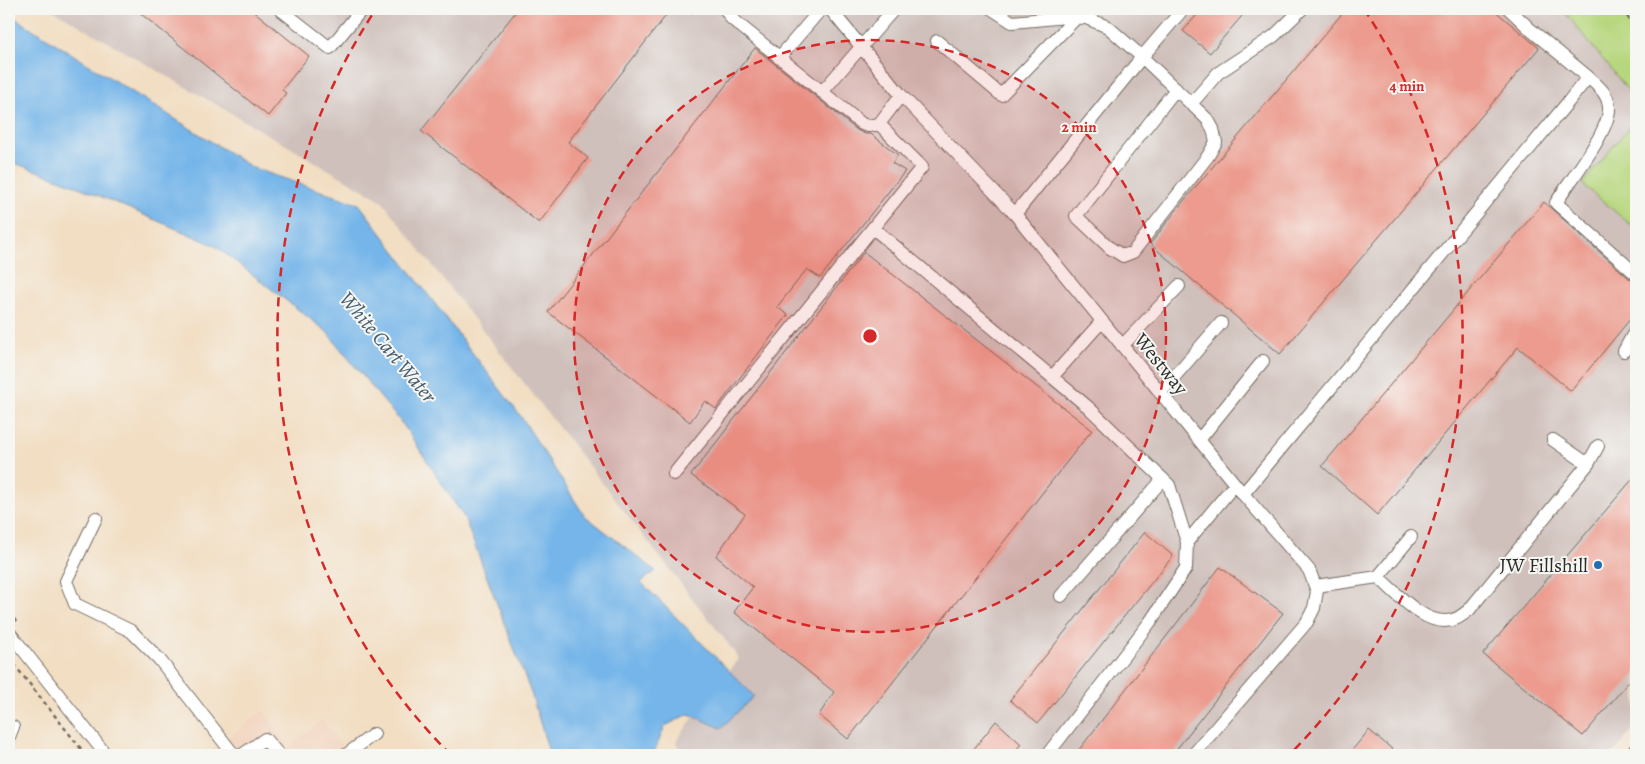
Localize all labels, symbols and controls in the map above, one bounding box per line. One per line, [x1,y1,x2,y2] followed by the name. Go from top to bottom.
[1389,76,1425,96] text: 4 min
[1061,117,1097,137] text: 2 min
[333,285,443,409] water label: White Cart Water
[861,327,879,345] centre of rings
[1127,327,1195,401] street label: Westway
[1500,552,1588,579] place label: JW Fillshill
[1592,559,1604,571] marker: JW Fillshill

